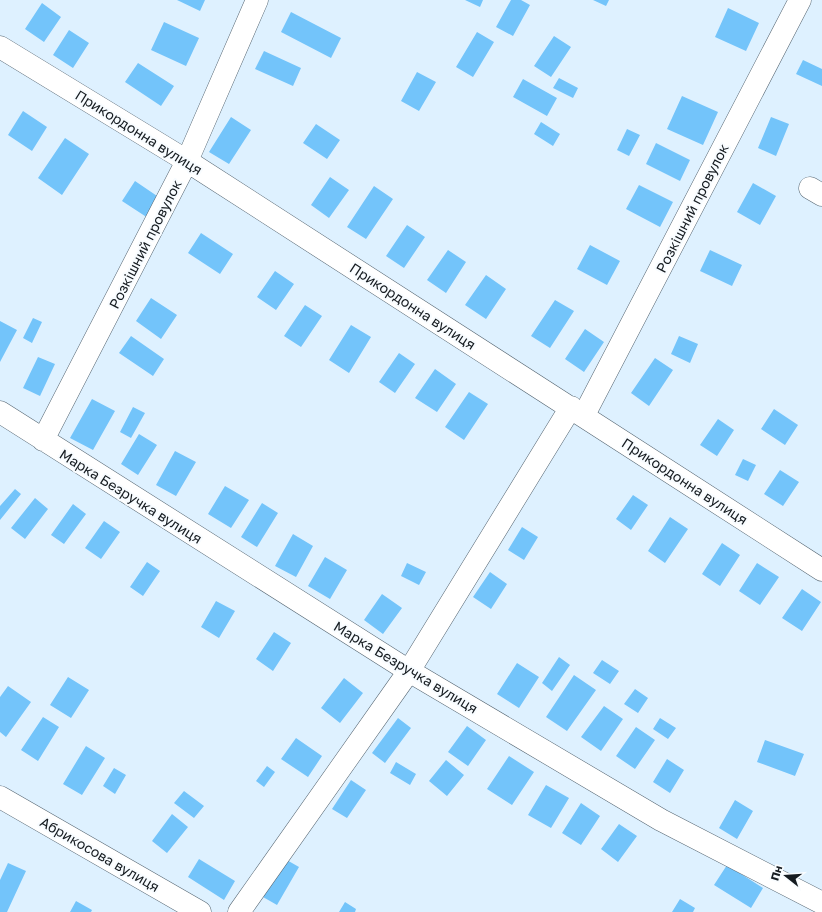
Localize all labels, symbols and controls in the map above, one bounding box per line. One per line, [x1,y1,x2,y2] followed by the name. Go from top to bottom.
[72,86,206,178] street label: Прикордонна вулиця
[652,141,732,275] street label: Розкішний провулок
[105,177,185,311] street label: Розкішний провулок
[347,259,479,353] street label: Прикордонна вулиця
[619,434,751,528] street label: Прикордонна вулиця
[57,445,205,547] street label: Марка Безручка вулиця
[331,617,481,717] street label: Марка Безручка вулиця
[37,813,163,895] street label: Абрикосова вулиця
[766,856,806,896] north arrow
[768,864,784,882] text: Пн

